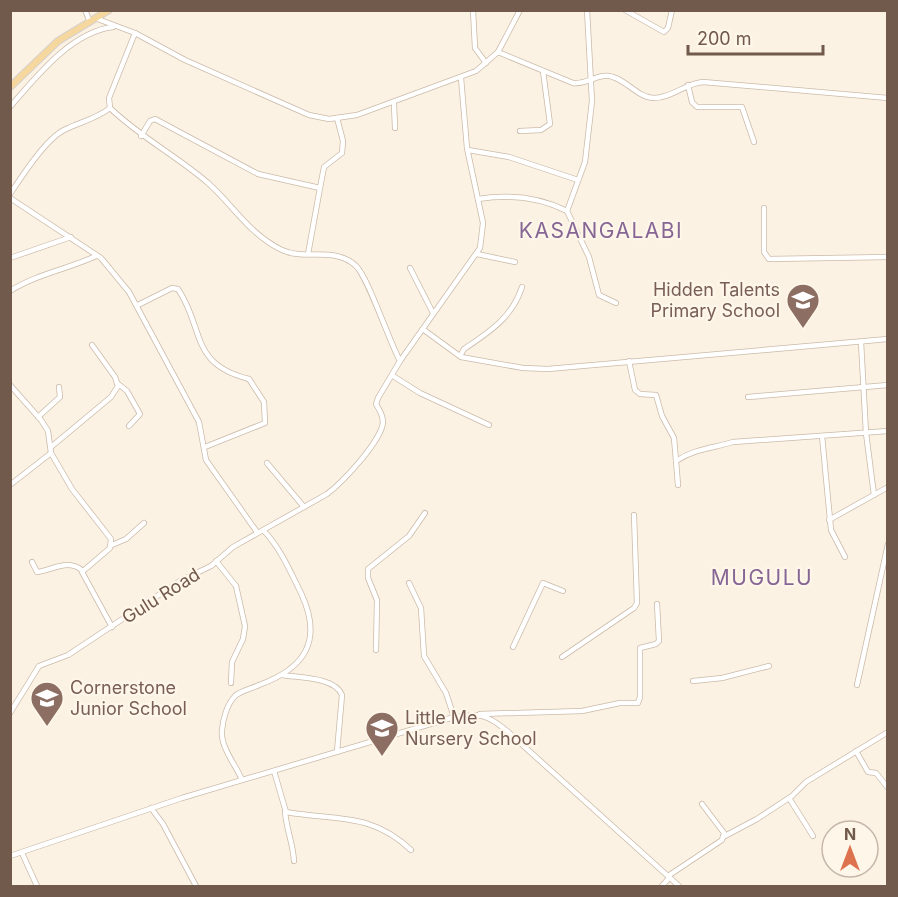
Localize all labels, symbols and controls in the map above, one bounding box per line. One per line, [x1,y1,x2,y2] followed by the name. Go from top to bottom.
[688,18,823,56] scale bar
[697,28,752,49] text: 200 m
[519,218,683,243] district label: KASANGALABI
[651,279,780,321] place label: Hidden Talents Primary School
[785,282,821,329] school or university icon: Hidden Talents Primary School
[118,563,203,628] street label: Gulu Road
[711,565,813,590] district label: MUGULU
[70,677,187,719] place label: Cornerstone Junior School
[29,680,65,727] school or university icon: Cornerstone Junior School
[405,707,537,749] place label: Little Me Nursery School
[364,710,400,757] school or university icon: Little Me Nursery School
[820,819,880,879] north arrow
[844,824,856,844] text: N

